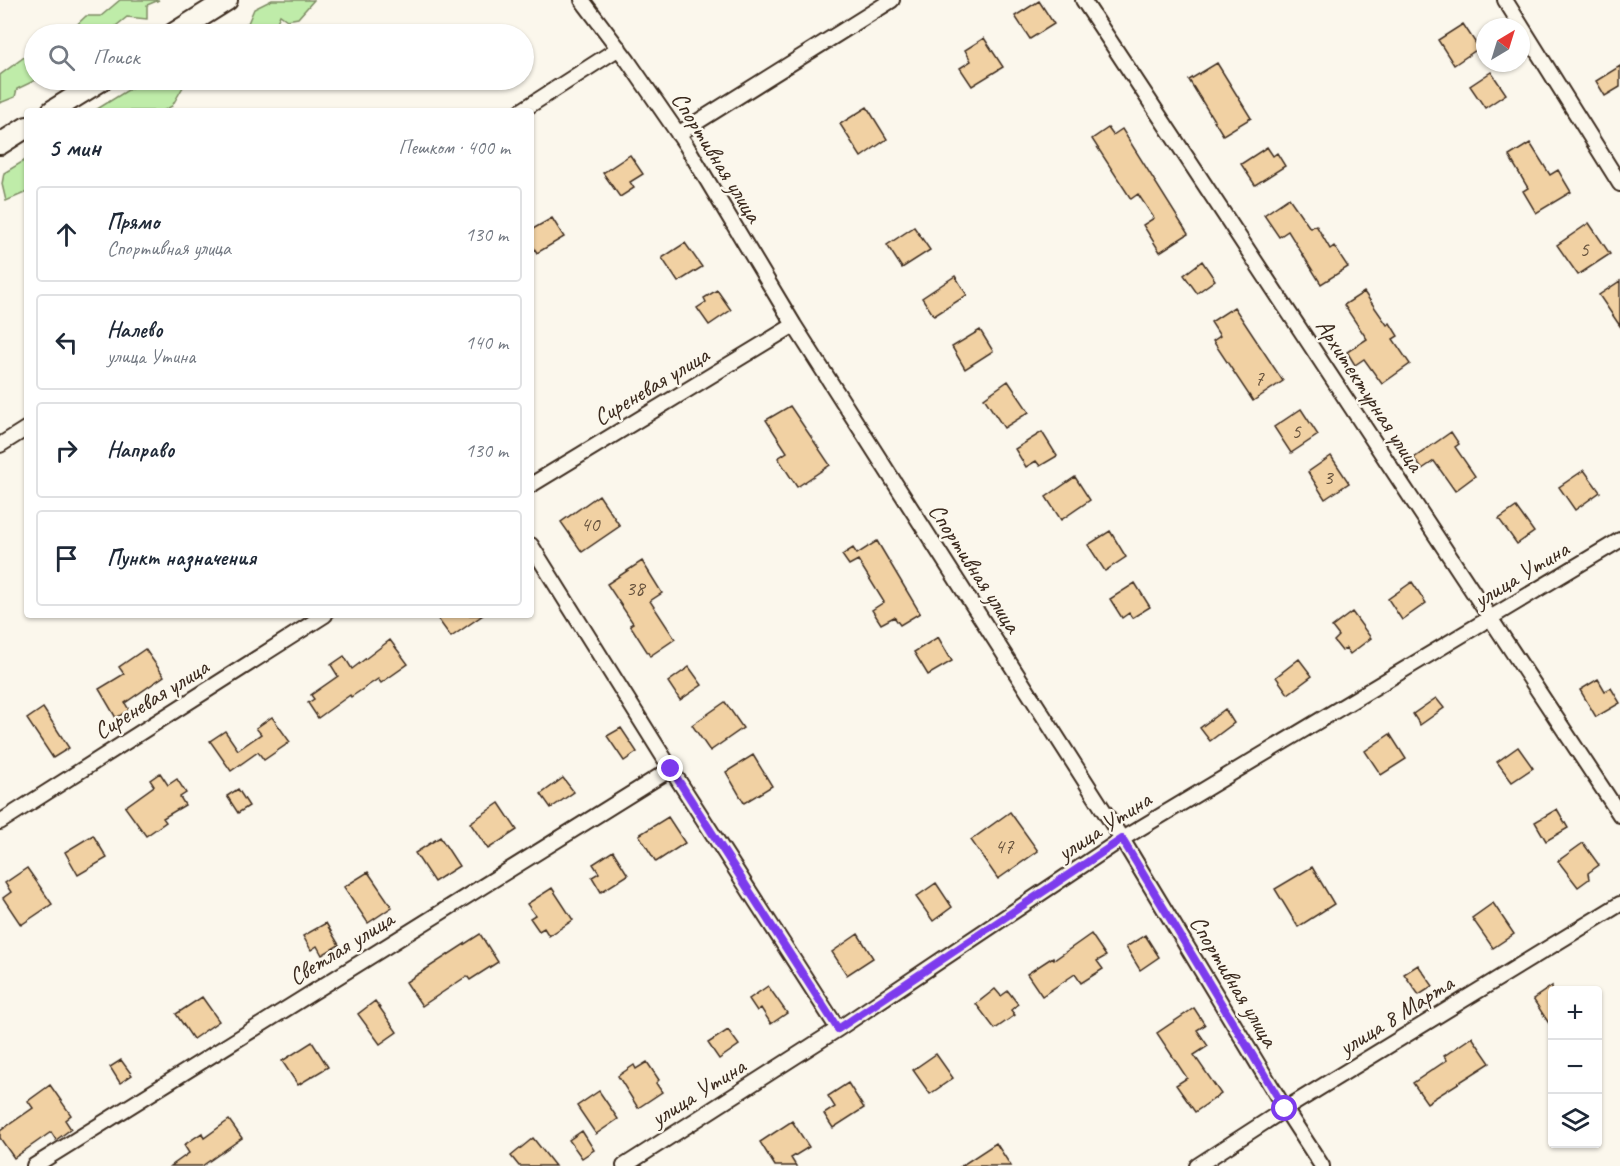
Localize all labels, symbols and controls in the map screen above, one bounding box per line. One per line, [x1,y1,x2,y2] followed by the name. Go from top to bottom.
[1476,18,1530,72] north arrow
[24,24,534,90] search box
[45,41,78,74] icon: search
[93,43,139,71] text: Поиск
[665,86,770,229] street label: Спортивная улица
[48,131,100,164] text: 5 мин
[398,135,510,160] text: Пешком · 400 m
[107,208,159,236] text: Прямо
[50,218,83,251] icon: ahead
[465,222,508,247] text: 130 m
[107,236,231,261] text: Спортивная улица
[1579,236,1590,262] house number: 5
[1309,313,1431,478] street label: Архитектурная улица
[107,316,163,344] text: Налево
[50,326,83,359] icon: left
[465,330,508,355] text: 140 m
[588,339,715,432] street label: Сиреневая улица
[107,344,195,369] text: улица Утина
[1254,365,1265,391] house number: 7
[1291,418,1302,444] house number: 5
[50,434,83,467] icon: right
[107,436,174,464] text: Направо
[465,438,508,463] text: 130 m
[1323,464,1334,490] house number: 3
[922,498,1029,640] street label: Спортивная улица
[581,511,601,537] house number: 40
[1466,533,1575,615] street label: улица Утина
[50,542,83,575] icon: arrive
[107,544,256,572] text: Пункт назначения
[626,575,647,601] house number: 38
[88,651,215,746] street label: Сиреневая улица
[657,755,683,781] route end
[1050,784,1158,869] street label: улица Утина
[995,833,1015,859] house number: 47
[283,903,401,992] street label: Светлая улица
[1183,910,1286,1054] street label: Спортивная улица
[1331,967,1460,1063] street label: улица 8 Марта
[1548,986,1602,1148] map controls
[1548,986,1602,1040] button: +
[1548,1040,1602,1094] button: −
[643,1050,752,1134] street label: улица Утина
[1548,1094,1602,1148] button: layers
[1271,1095,1297,1121] route start

